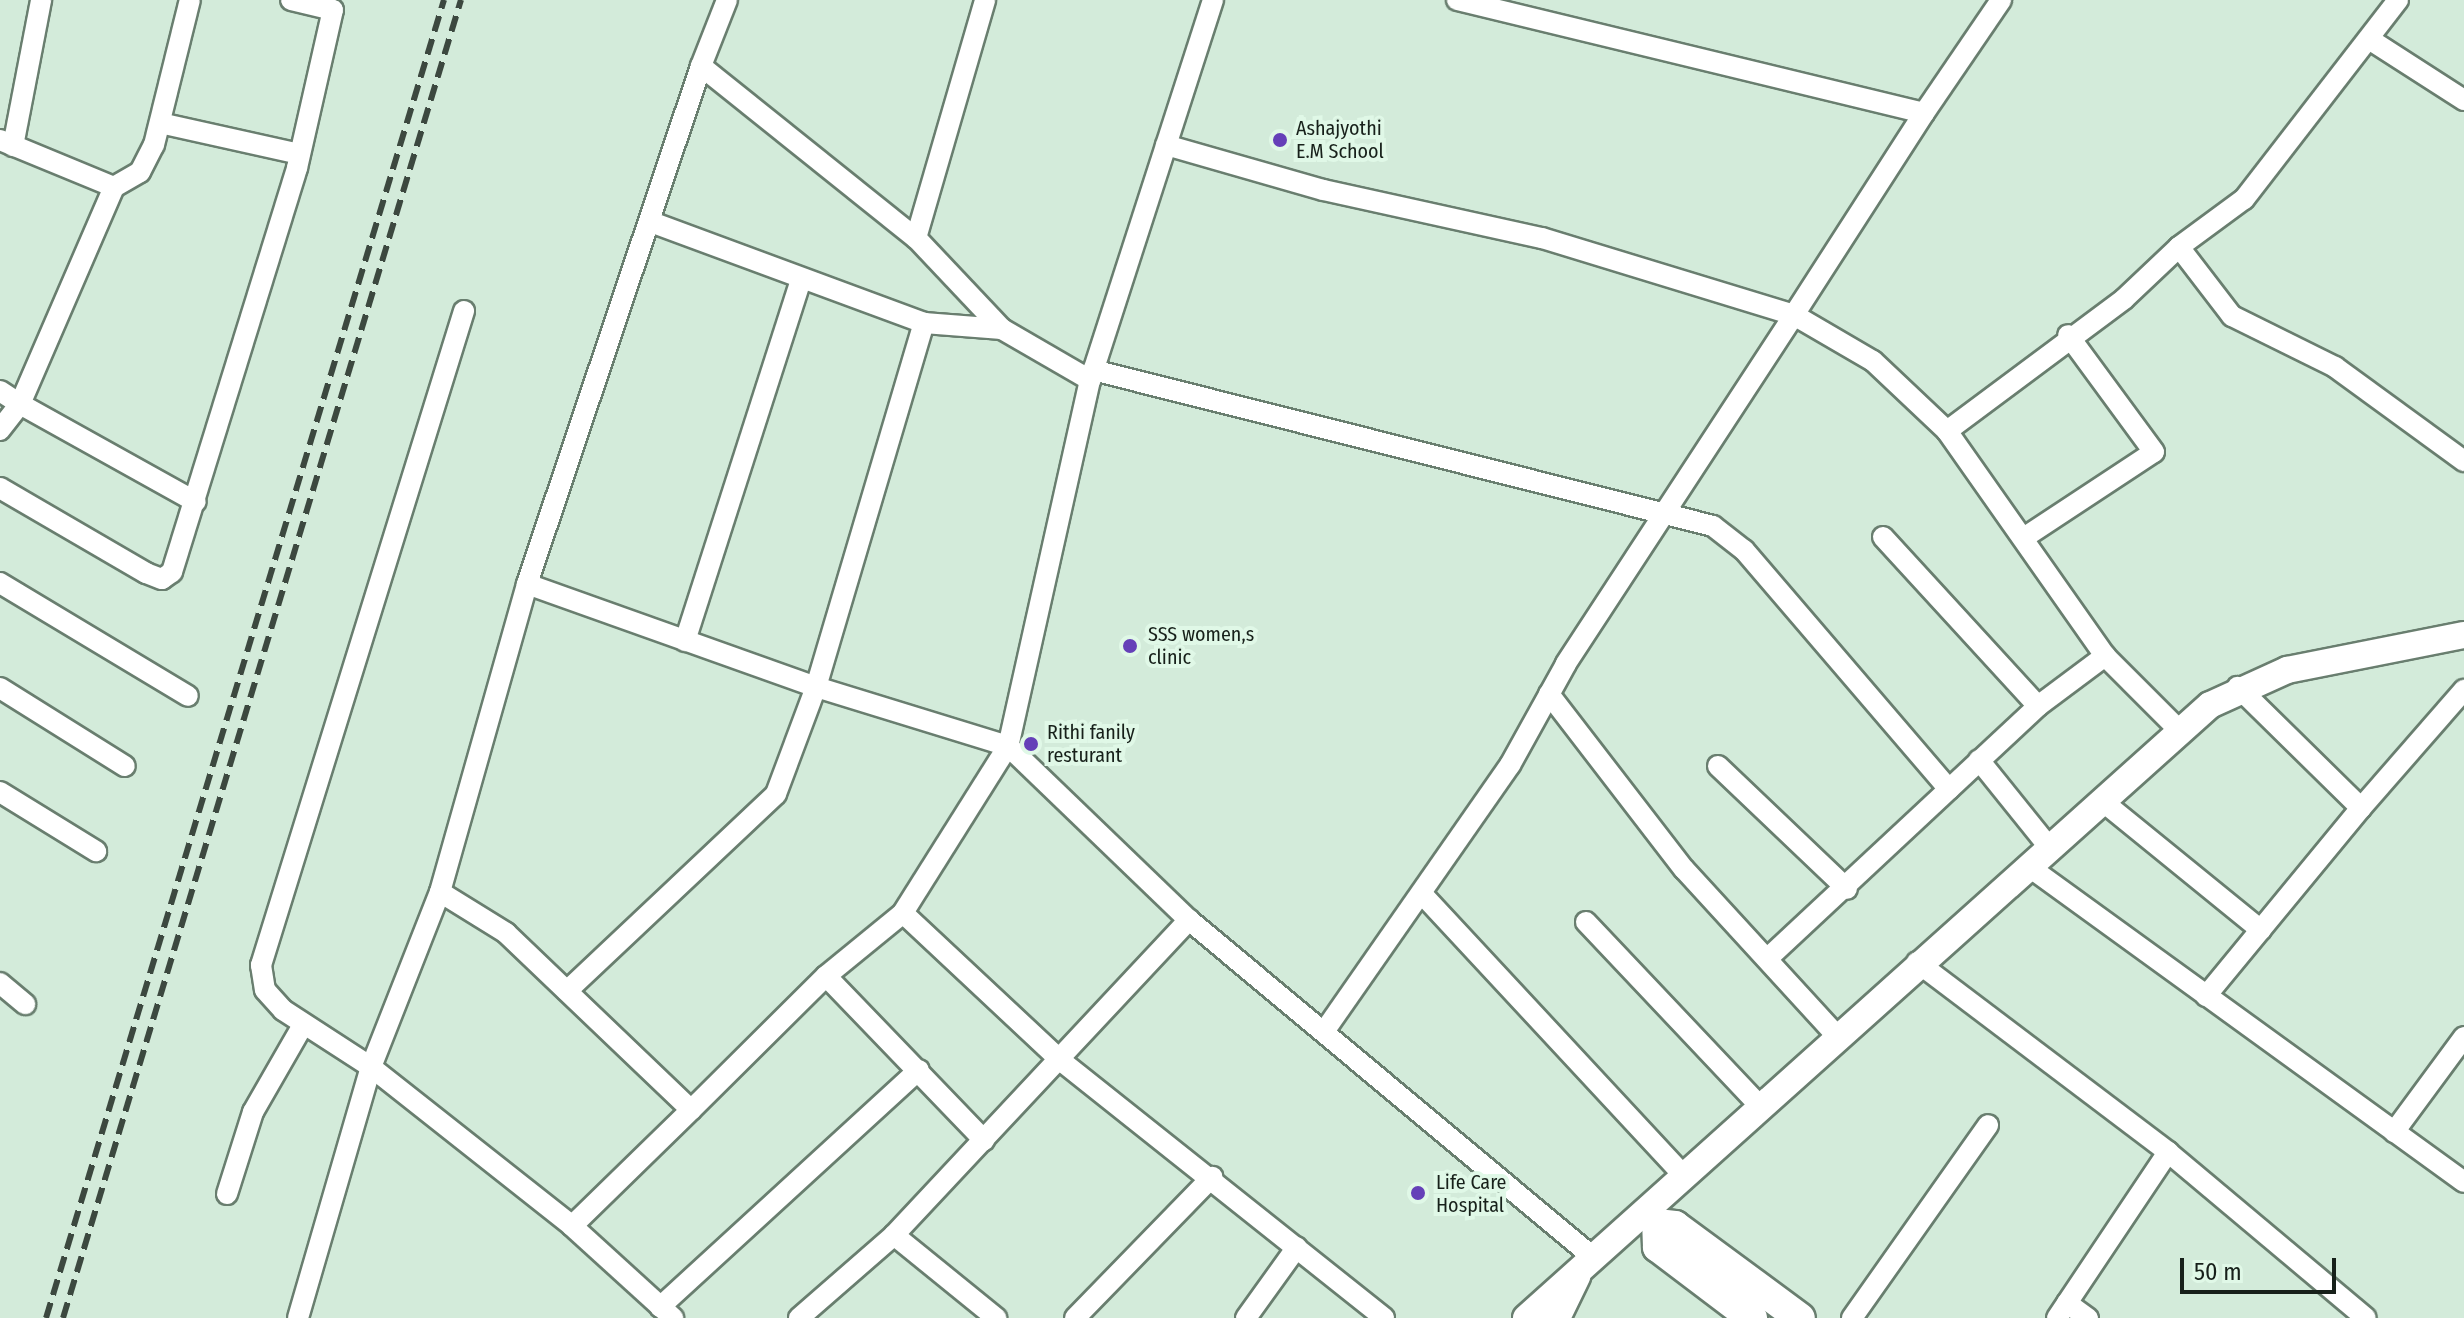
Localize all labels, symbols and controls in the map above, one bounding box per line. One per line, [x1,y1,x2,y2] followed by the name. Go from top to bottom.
[1296,116,1384,163] place label: Ashajyothi E.M School
[1271,131,1289,149] marker: Ashajyothi E.M School
[1148,622,1254,669] place label: SSS women,s clinic
[1119,635,1141,657] marker: SSS women,s clinic
[1047,720,1135,767] place label: Rithi fanily resturant
[1022,735,1040,753] marker: Rithi fanily resturant
[1436,1170,1506,1217] place label: Life Care Hospital
[1407,1182,1429,1204] marker: Life Care Hospital
[2184,1242,2340,1292] scale bar
[2194,1258,2242,1286] text: 50 m

